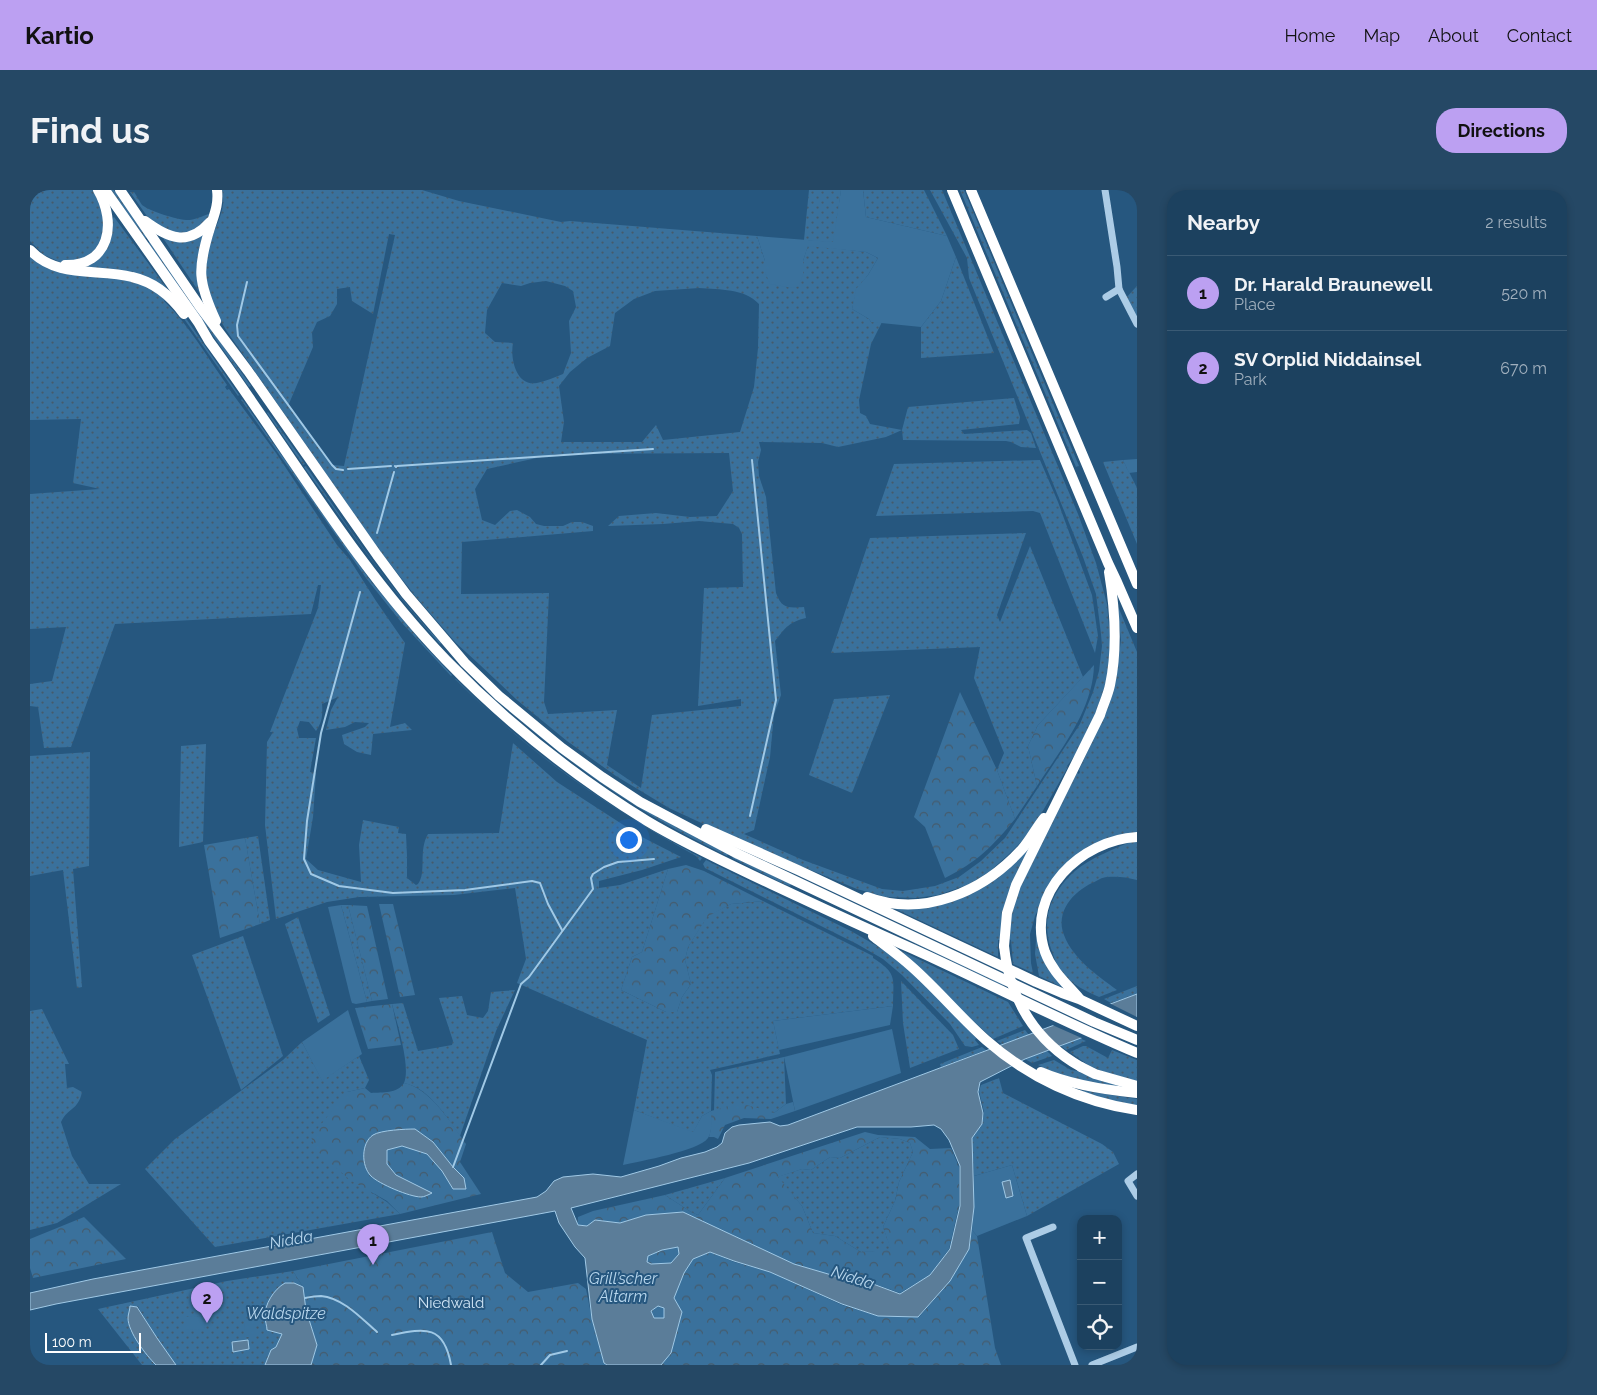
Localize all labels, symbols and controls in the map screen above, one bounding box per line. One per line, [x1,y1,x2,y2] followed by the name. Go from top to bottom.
[25,21,94,50] text: Kartio
[1284,25,1335,46] text: Home
[1363,25,1400,46] text: Map
[1428,25,1479,46] text: About
[1507,25,1572,46] text: Contact
[1436,108,1567,153] button: Directions
[30,110,150,151] text: Find us
[1187,210,1260,235] text: Nearby
[1485,213,1547,232] text: 2 results
[1234,273,1432,295] text: Dr. Harald Braunewell
[1199,284,1207,303] text: 1
[1501,284,1547,303] text: 520 m
[1234,295,1275,314] text: Place
[1234,348,1421,370] text: SV Orplid Niddainsel
[1198,359,1208,378] text: 2
[1500,359,1547,378] text: 670 m
[1234,370,1267,389] text: Park
[616,827,642,853] your location
[1077,1215,1122,1350] map controls
[1077,1215,1122,1260] button: +
[357,1224,389,1265] pin: 1
[268,1226,315,1253] water label: Nidda
[1077,1260,1122,1305] button: −
[829,1262,877,1293] water label: Nidda
[589,1269,658,1306] water label: Grill’scher Altarm
[191,1282,223,1323] pin: 2
[418,1294,484,1312] park label: Niedwald
[246,1304,326,1323] water label: Waldspitze
[1077,1305,1122,1350] button: locate
[45,1330,141,1353] scale bar
[52,1334,92,1350] text: 100 m

